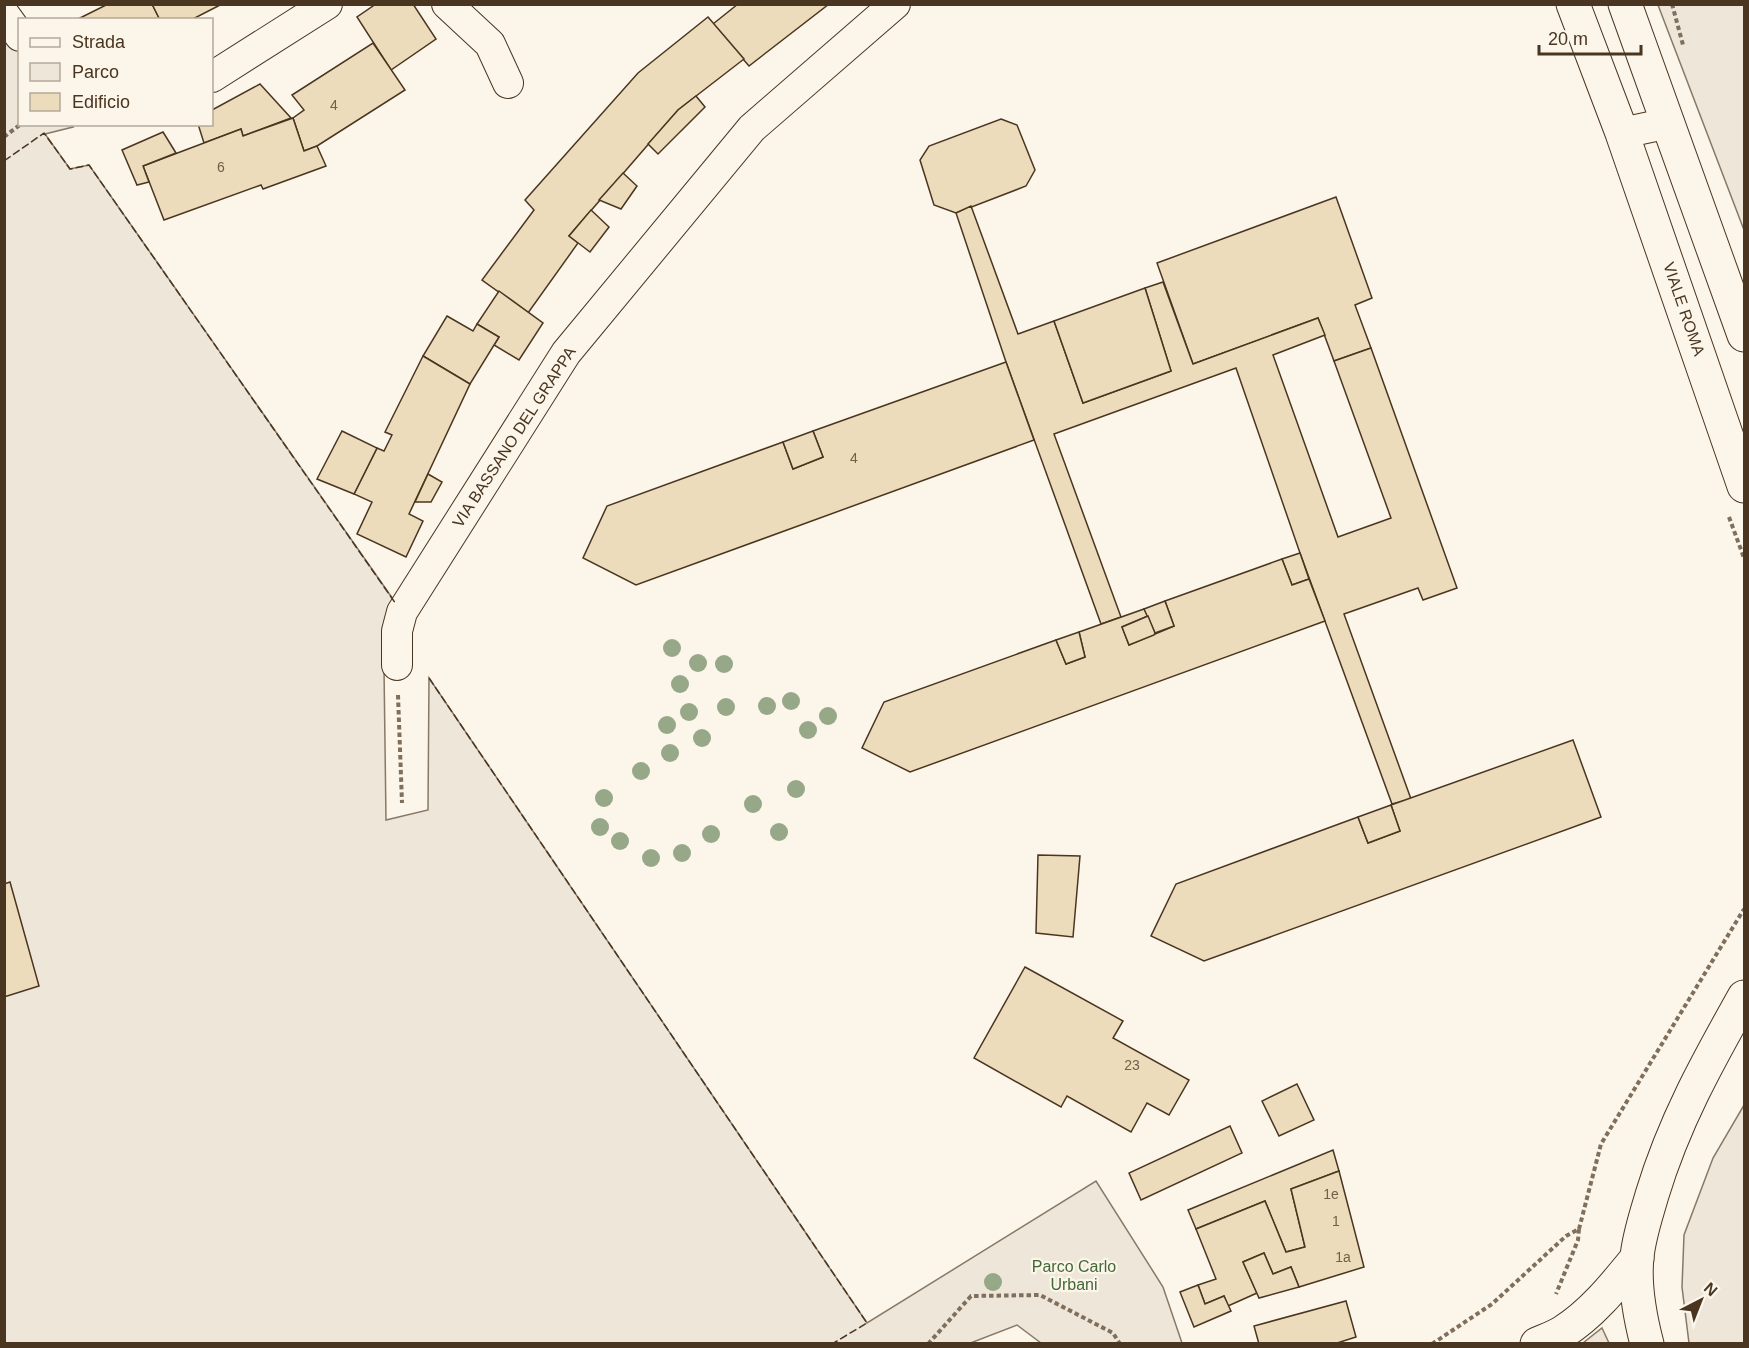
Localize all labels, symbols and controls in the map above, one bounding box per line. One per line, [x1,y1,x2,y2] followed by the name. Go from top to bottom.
[18,18,213,126] legend
[1539,18,1641,56] scale bar
[1548,29,1588,49] text: 20 m
[72,32,126,52] text: Strada
[72,62,119,82] text: Parco
[72,92,130,112] text: Edificio
[330,97,338,113] house number: 4
[217,159,225,175] house number: 6
[1660,260,1708,358] street label: VIALE ROMA
[449,343,579,530] street label: VIA BASSANO DEL GRAPPA
[850,450,858,466] house number: 4
[1124,1057,1140,1073] house number: 23
[1323,1186,1339,1202] house number: 1e
[1332,1213,1340,1229] house number: 1
[1335,1249,1351,1265] house number: 1a
[1032,1258,1116,1293] park label: Parco Carlo Urbani
[1671,1270,1731,1330] north arrow
[1701,1279,1721,1299] text: N

